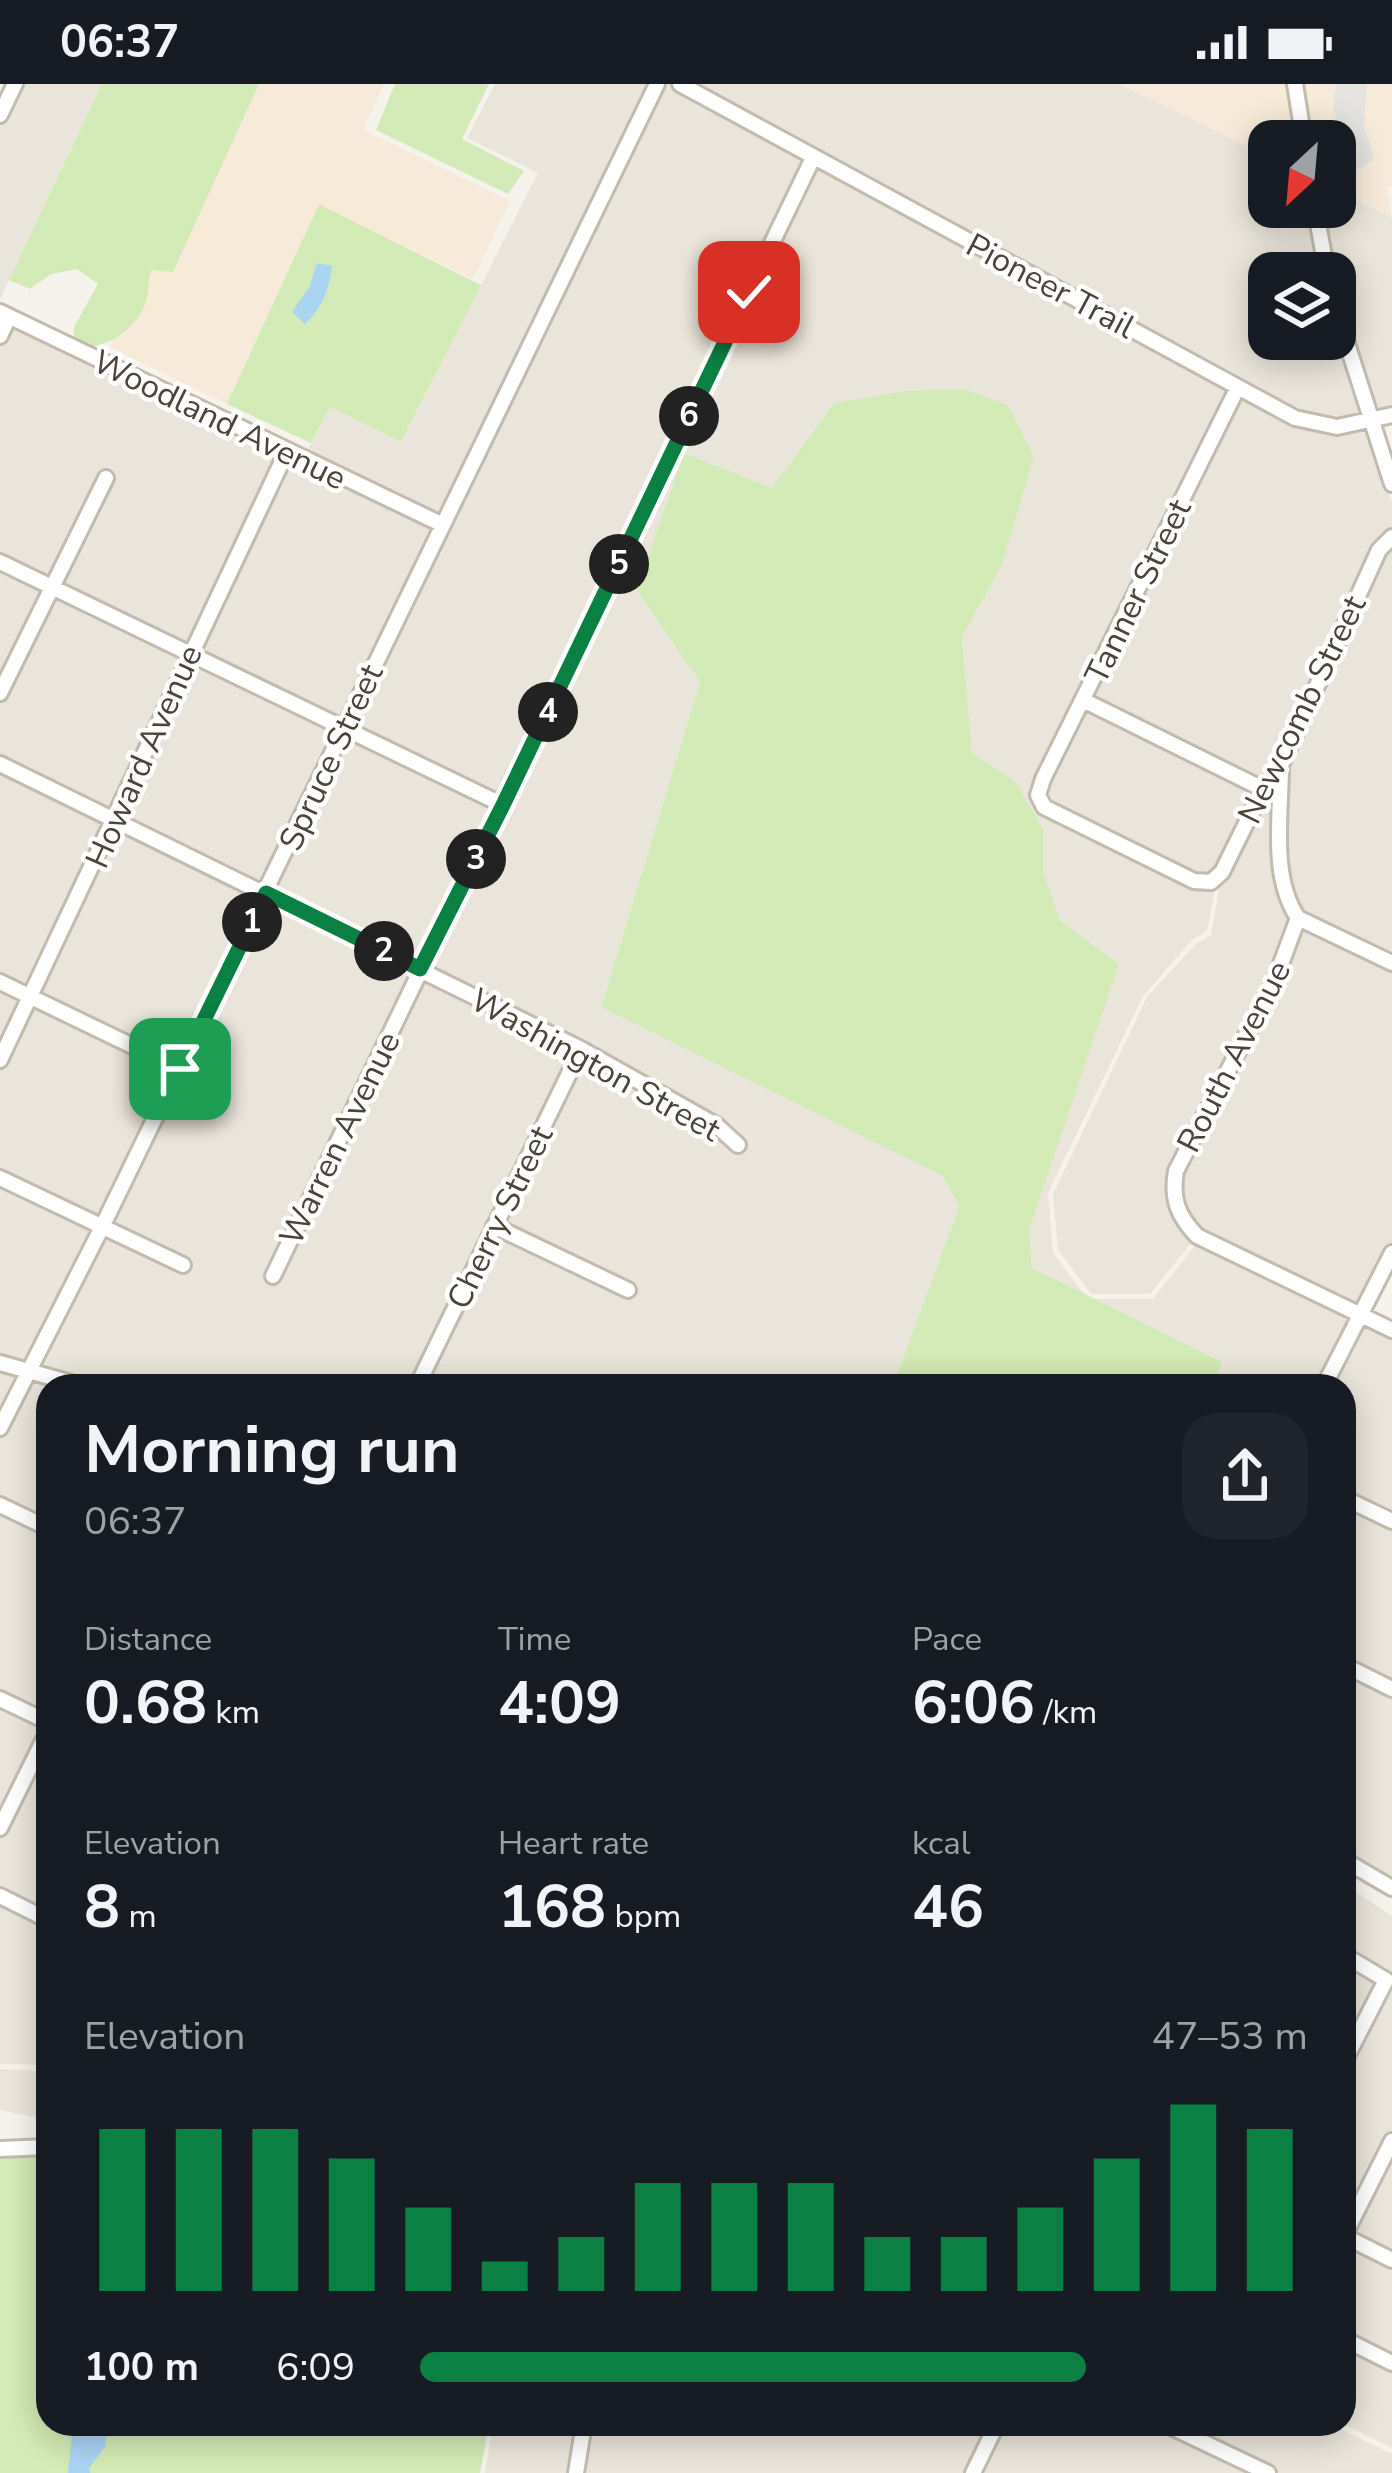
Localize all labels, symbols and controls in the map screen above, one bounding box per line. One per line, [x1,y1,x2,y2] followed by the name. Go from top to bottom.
[60,12,179,73] text: 06:37
[1248,120,1356,228] north arrow
[1248,120,1356,360] map controls
[958,223,1143,350] street label: Pioneer Trail
[698,241,800,343] pin
[1248,252,1356,360] button: layers
[716,259,782,325] icon: check
[85,340,353,501] street label: Woodland Avenue
[659,386,719,446] pin: 6
[679,393,699,438] text: 6
[1074,491,1203,691] street label: Tanner Street
[589,534,649,594] pin: 5
[609,541,629,586] text: 5
[1228,588,1377,831] street label: Newcomb Street
[75,638,214,875] street label: Howard Avenue
[269,657,394,858] street label: Spruce Street
[518,682,578,742] pin: 4
[538,689,558,734] text: 4
[446,829,506,889] pin: 3
[466,836,486,881] text: 3
[222,892,282,952] pin: 1
[242,899,262,944] text: 1
[354,921,414,981] pin: 2
[374,928,394,973] text: 2
[1167,953,1302,1160] street label: Routh Avenue
[462,978,729,1153] street label: Washington Street
[129,1018,231,1120] pin
[269,1024,412,1253] street label: Warren Avenue
[147,1036,213,1102] icon: arrive
[437,1118,564,1317] street label: Cherry Street
[84,1405,460,1495] text: Morning run
[1182,1413,1308,1539] button: share
[84,1495,187,1548] text: 06:37
[84,1617,212,1662] text: Distance
[498,1617,571,1662] text: Time
[912,1617,982,1662] text: Pace
[84,1662,207,1744] text: 0.68
[498,1662,621,1744] text: 4:09
[912,1662,1035,1744] text: 6:06
[207,1690,260,1735] text: km
[1035,1690,1097,1735] text: /km
[84,1821,221,1866] text: Elevation
[498,1821,649,1866] text: Heart rate
[912,1821,971,1866] text: kcal
[84,1866,120,1948] text: 8
[498,1866,606,1948] text: 168
[912,1866,984,1948] text: 46
[120,1894,157,1939] text: m
[606,1894,681,1939] text: bpm
[84,2010,245,2063] text: Elevation
[1151,2010,1308,2063] text: 47–53 m
[84,2341,199,2394] text: 100 m
[276,2341,355,2394] text: 6:09

